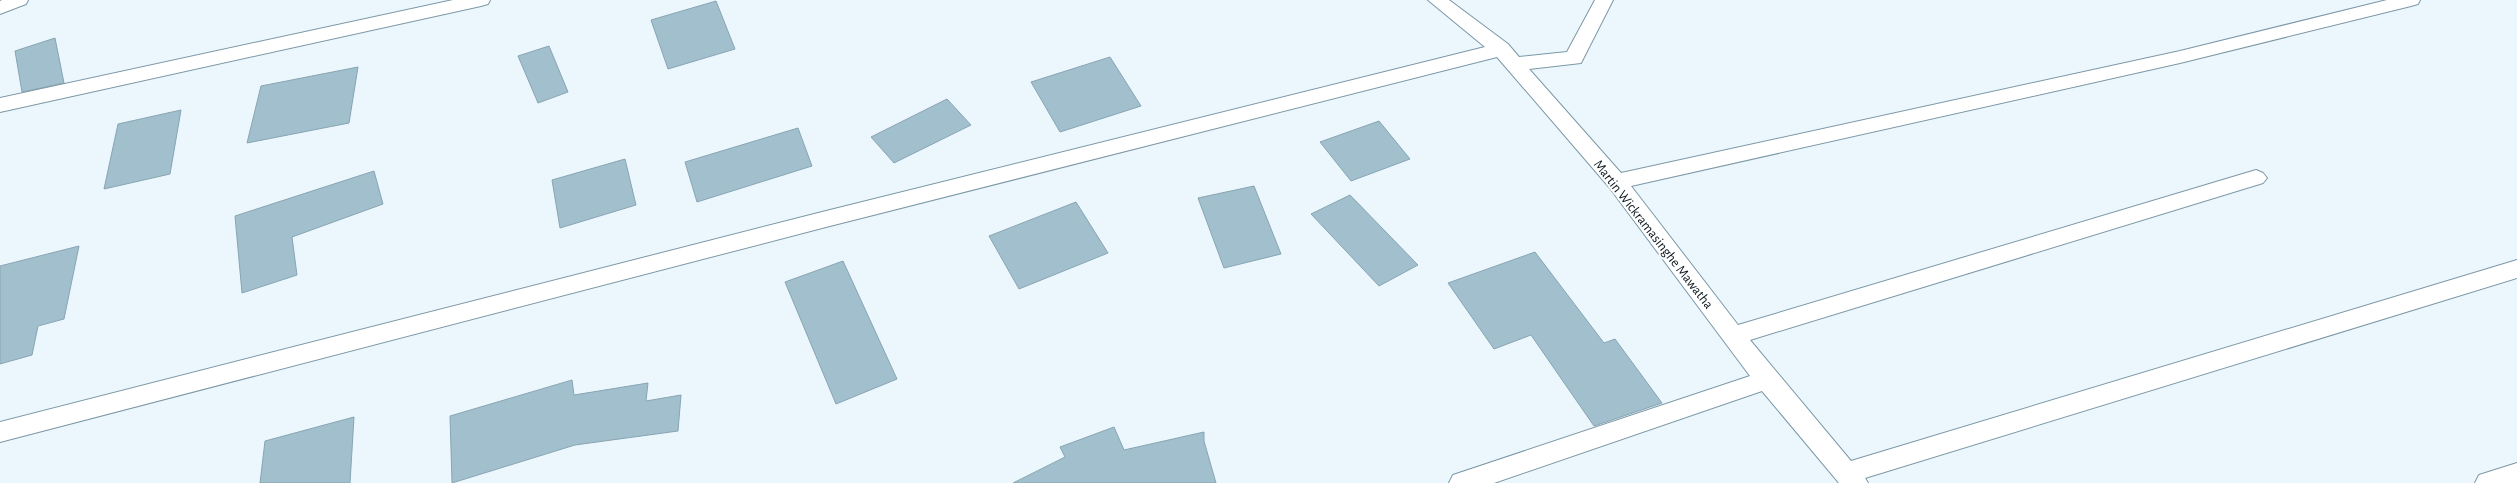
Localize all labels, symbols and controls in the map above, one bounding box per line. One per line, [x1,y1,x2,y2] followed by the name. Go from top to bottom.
[1591,157,1716,312] street label: Martin Wickramasinghe Mawatha

